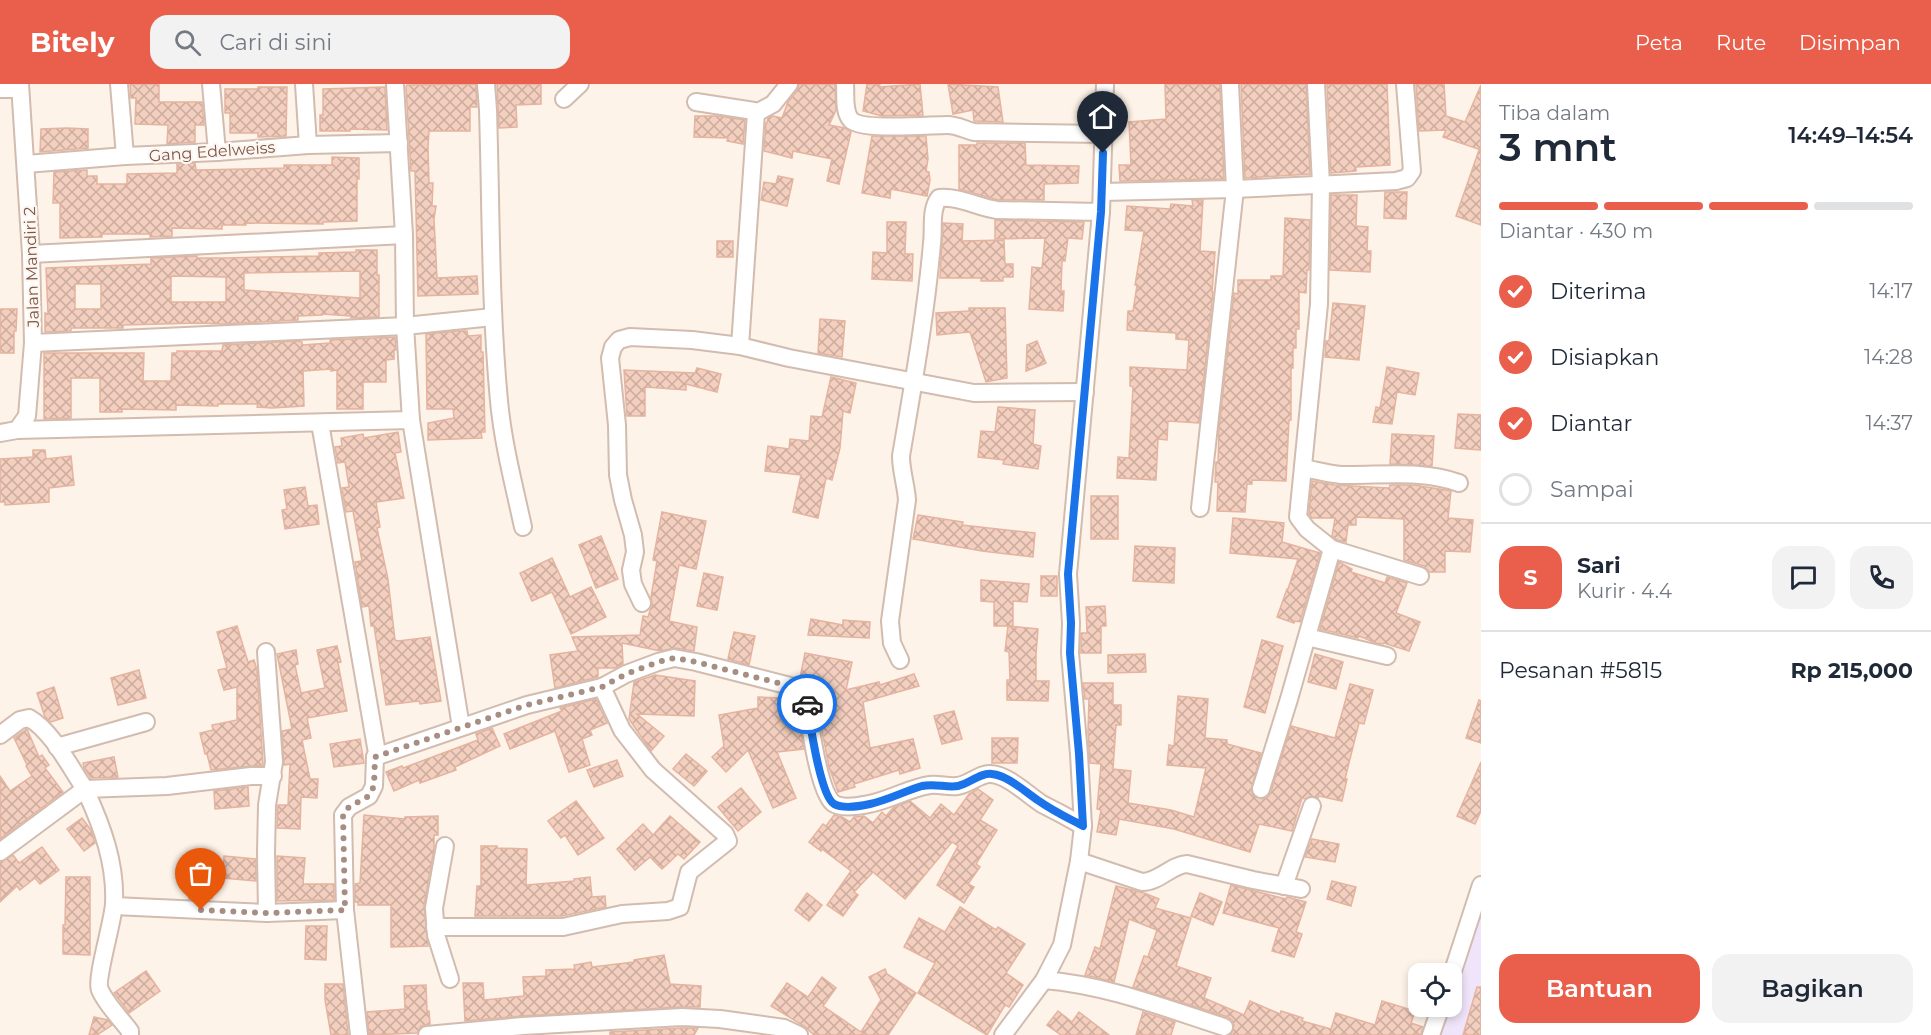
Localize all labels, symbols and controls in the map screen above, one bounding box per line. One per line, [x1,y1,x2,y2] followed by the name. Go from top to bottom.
[150,15,570,69] search box
[30,25,114,59] text: Bitely
[171,26,204,59] icon: search
[219,29,332,56] text: Cari di sini
[1635,30,1683,55] text: Peta
[1716,30,1766,55] text: Rute
[1799,30,1901,55] text: Disimpan
[1077,91,1128,153] pin
[1086,100,1119,133] icon: home
[1499,101,1610,125] text: Tiba dalam
[1788,122,1913,149] text: 14:49–14:54
[1499,123,1617,171] text: 3 mnt
[148,138,276,165] street label: Gang Edelweiss
[20,206,43,329] street label: Jalan Mandiri 2
[1499,219,1653,243] text: Diantar · 430 m
[1499,275,1532,308] icon: check
[1550,278,1647,305] text: Diterima
[1869,279,1913,303] text: 14:17
[1499,341,1532,374] icon: check
[1550,344,1659,371] text: Disiapkan
[1864,345,1913,369] text: 14:28
[1499,407,1532,440] icon: check
[1550,410,1632,437] text: Diantar
[1865,411,1913,435] text: 14:37
[1550,476,1634,503] text: Sampai
[1772,546,1835,609] button: chat
[1850,546,1913,609] button: phone
[1577,552,1621,579] text: Sari
[1523,564,1538,591] text: S
[1577,579,1672,603] text: Kurir · 4.4
[1499,657,1662,684] text: Pesanan #5815
[1790,657,1913,684] text: Rp 215,000
[777,674,837,734] courier
[791,688,824,721] icon: car
[175,848,226,910] pin
[184,857,217,890] icon: bag
[1499,954,1700,1023] button: Bantuan
[1712,954,1913,1023] button: Bagikan
[1408,963,1462,1017] map controls
[1408,963,1462,1017] button: locate

